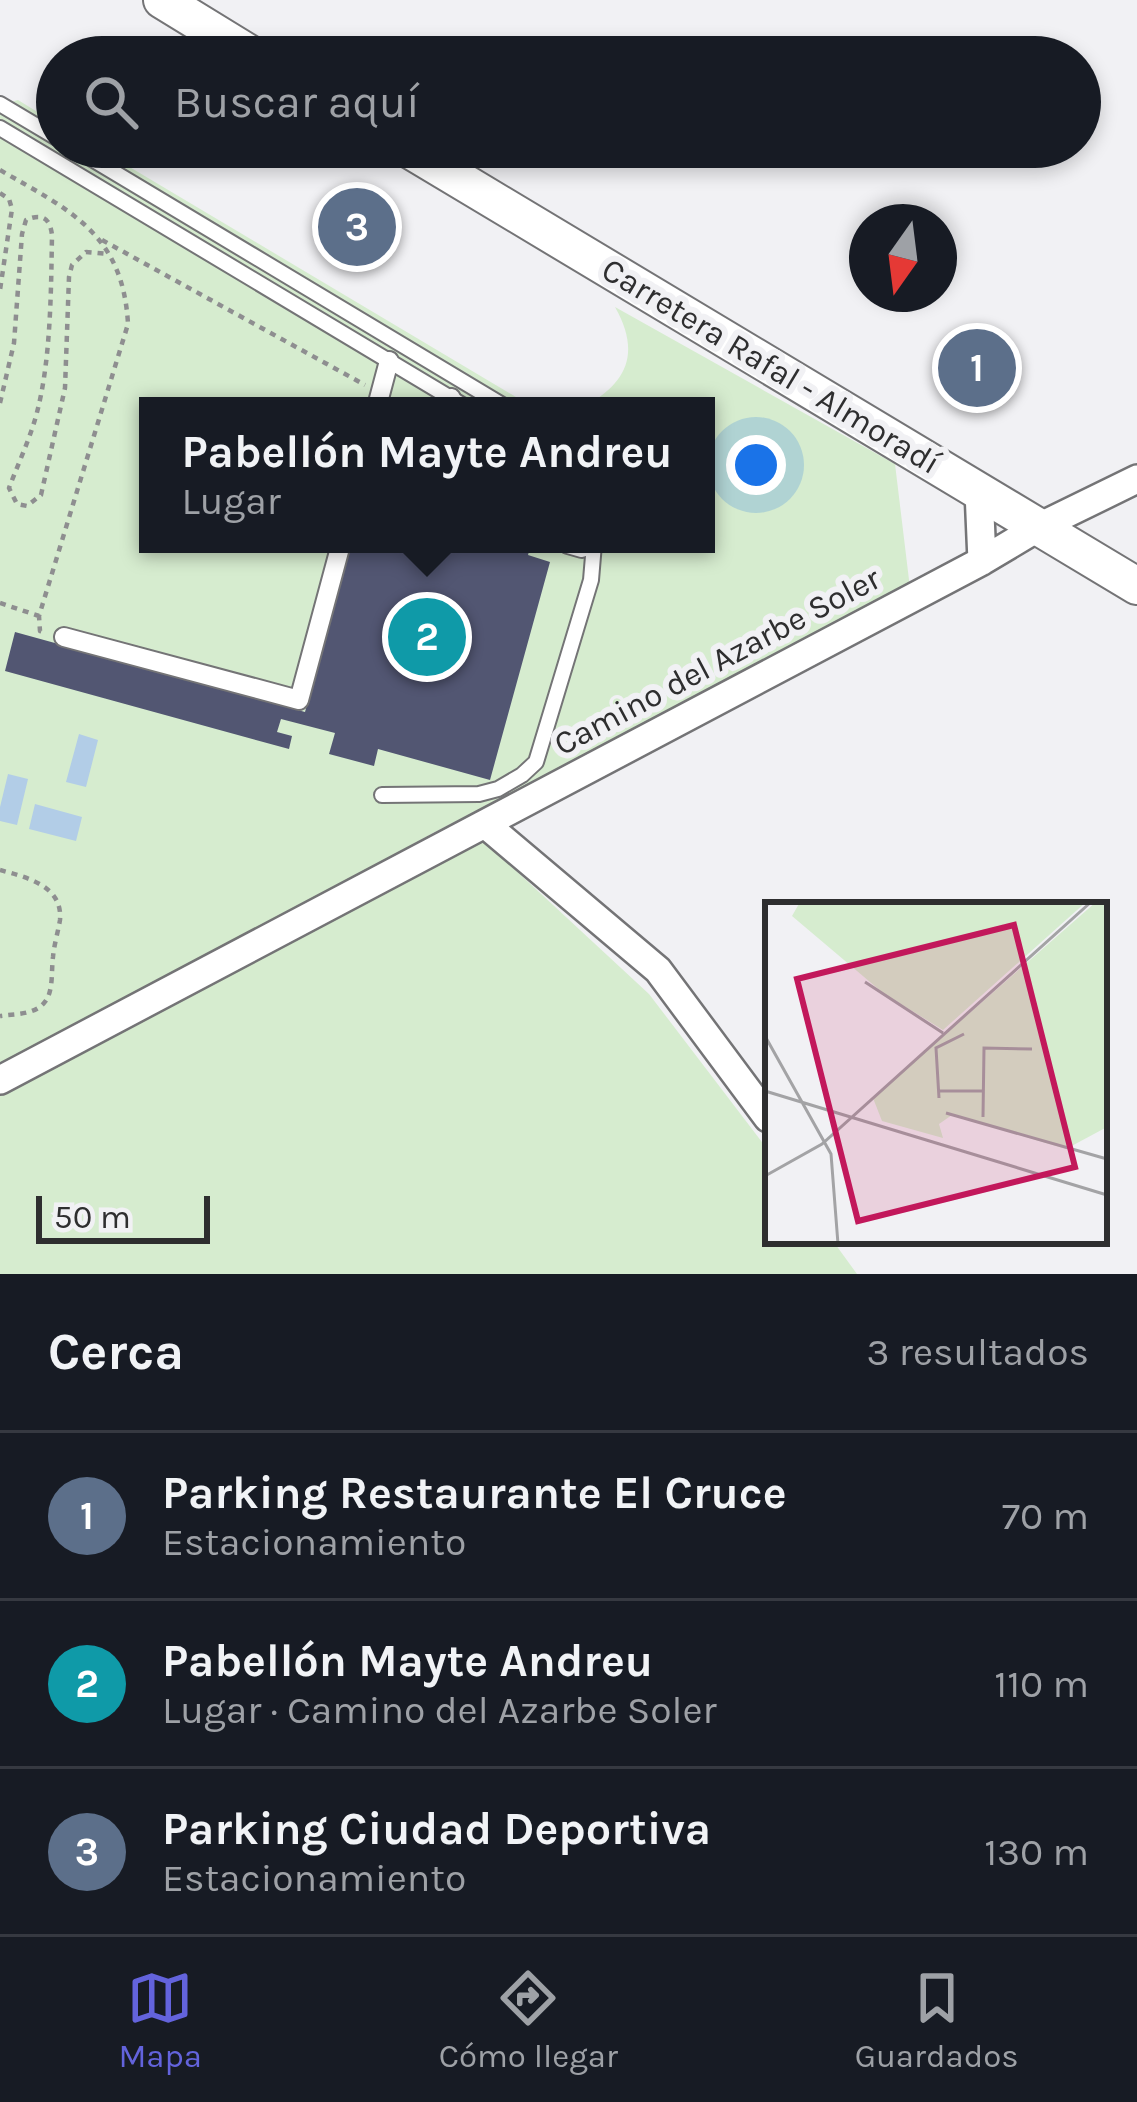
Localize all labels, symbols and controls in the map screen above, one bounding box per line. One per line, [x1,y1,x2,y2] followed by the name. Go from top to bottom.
[36,36,1101,168] search box
[78,69,144,135] icon: search
[174,76,420,128] text: Buscar aquí
[318,182,396,272] pin: 3
[849,204,957,312] north arrow
[595,250,947,482] street label: Carretera Rafal - Almoradí
[938,323,1016,413] pin: 1
[139,397,715,553] popup
[181,426,673,478] text: Pabellón Mayte Andreu
[726,435,786,495] your location
[181,478,281,524] text: Lugar
[548,559,887,763] street label: Camino del Azarbe Soler
[388,592,466,682] pin: 2
[765,902,1107,1244] inset map
[36,1190,210,1243] scale bar
[54,1198,131,1236] text: 50 m
[48,1322,184,1382] text: Cerca
[867,1329,1089,1375] text: 3 resultados
[162,1467,787,1519] text: Parking Restaurante El Cruce
[80,1493,94,1539] text: 1
[1002,1493,1089,1539] text: 70 m
[162,1519,466,1565] text: Estacionamiento
[162,1635,653,1687] text: Pabellón Mayte Andreu
[75,1661,99,1707] text: 2
[994,1661,1089,1707] text: 110 m
[162,1687,717,1733] text: Lugar · Camino del Azarbe Soler
[162,1803,711,1855] text: Parking Ciudad Deportiva
[75,1829,99,1875] text: 3
[984,1829,1089,1875] text: 130 m
[162,1855,466,1901] text: Estacionamiento
[118,1965,202,2075] tab: Mapa
[439,1965,618,2075] tab: Cómo llegar
[855,1965,1019,2075] tab: Guardados

